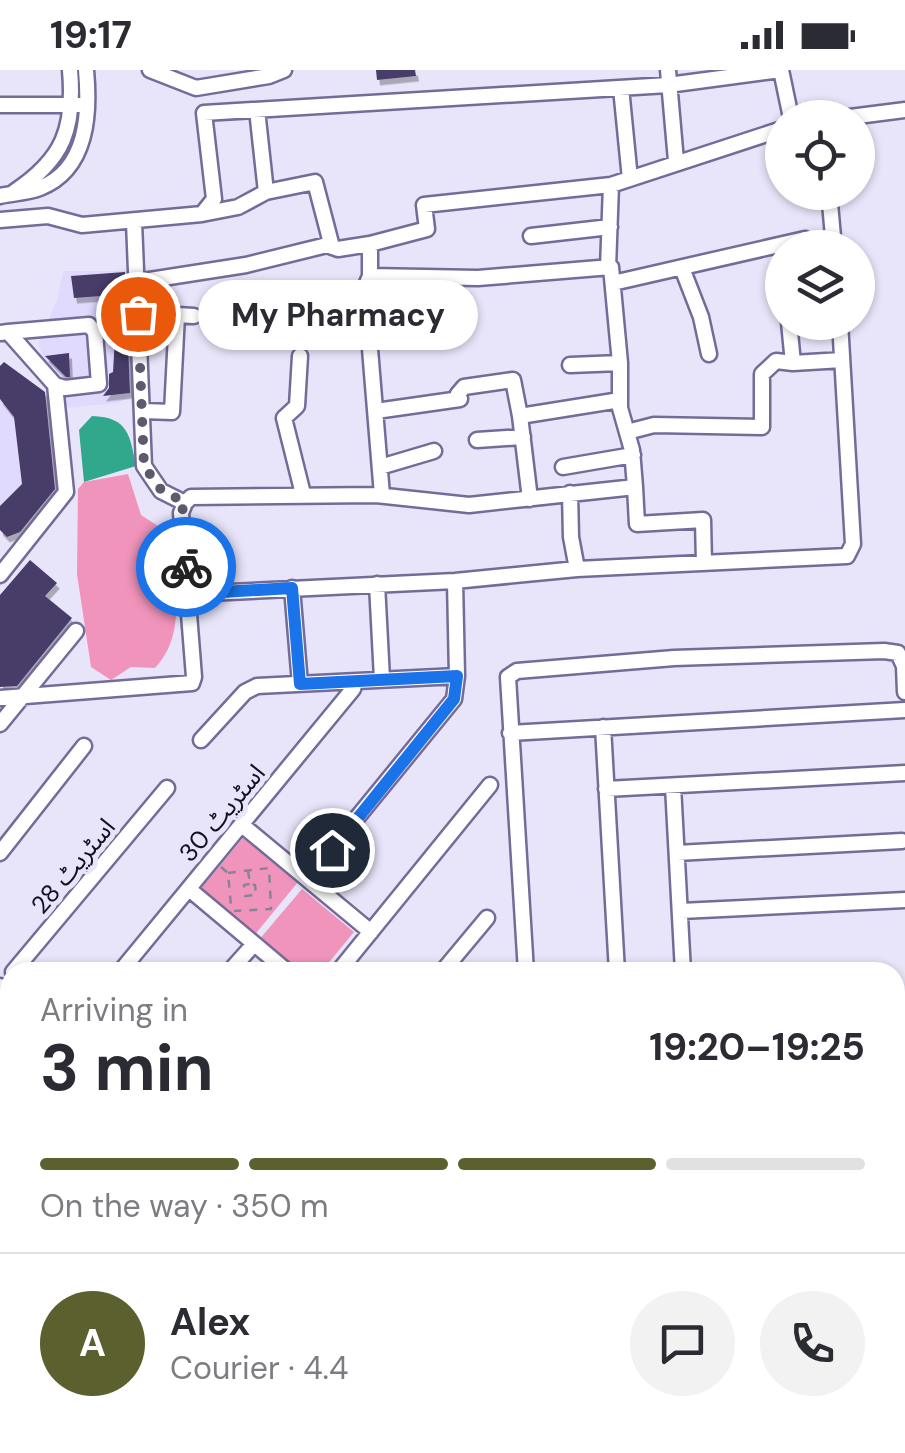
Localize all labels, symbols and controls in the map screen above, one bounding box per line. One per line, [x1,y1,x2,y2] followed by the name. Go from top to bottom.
[50,10,132,60] text: 19:17
[765,100,875,340] map controls
[765,100,875,210] button: locate
[765,230,875,340] button: layers
[96,272,181,357] pin
[198,279,478,349] callout: My Pharmacy
[111,287,166,342] icon: bag
[231,294,445,336] text: My Pharmacy
[136,517,236,617] courier
[159,540,214,595] icon: bike
[172,757,272,869] street label: اسٹریٹ 30
[290,808,375,893] pin
[24,811,122,921] street label: اسٹریٹ 28
[305,823,360,878] icon: home
[40,989,188,1031] text: Arriving in
[649,1022,865,1072] text: 19:20–19:25
[40,1026,214,1110] text: 3 min
[40,1185,329,1227] text: On the way · 350 m
[630,1291,735,1396] button: chat
[760,1291,865,1396] button: phone
[170,1297,250,1347] text: Alex
[79,1318,106,1368] text: A
[170,1347,348,1389] text: Courier · 4.4

